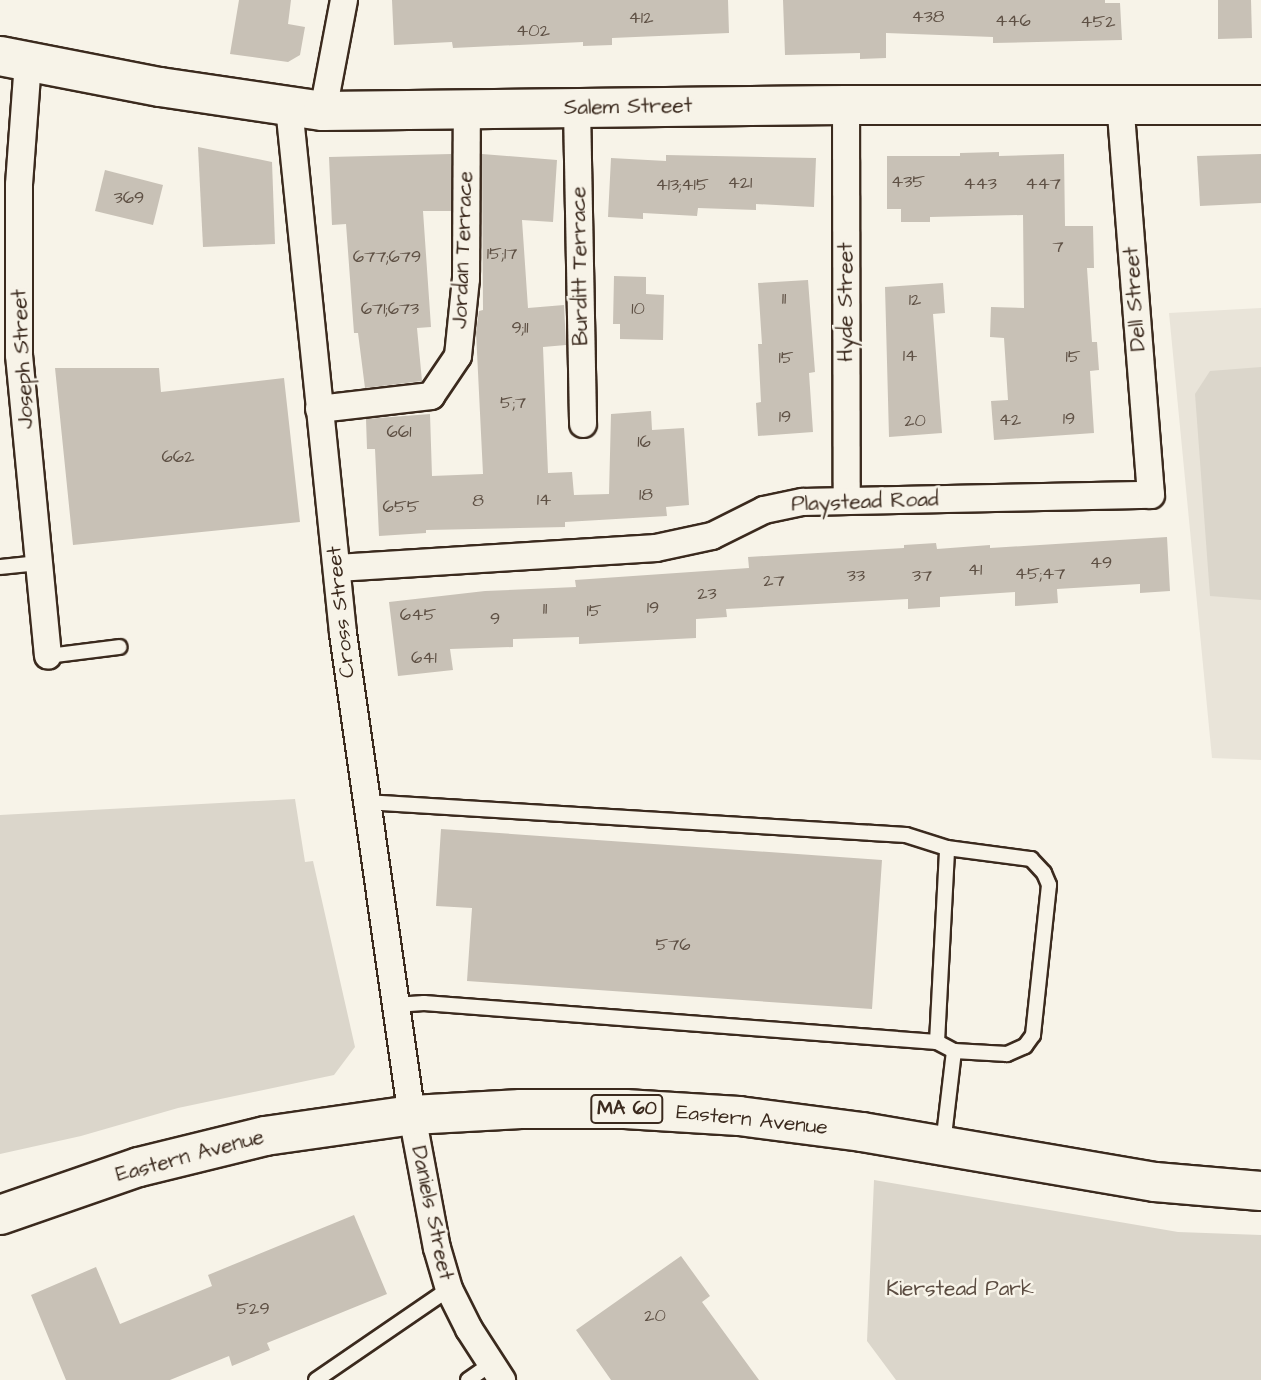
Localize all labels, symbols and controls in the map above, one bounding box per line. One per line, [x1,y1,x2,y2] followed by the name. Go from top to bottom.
[911,6,945,28] house number: 438
[629,7,653,29] house number: 412
[995,10,1031,32] house number: 446
[1080,11,1116,33] house number: 452
[516,20,550,42] house number: 402
[564,93,692,121] street label: Salem Street
[448,171,478,329] street label: Jordan Terrace
[891,171,925,193] house number: 435
[728,172,752,194] house number: 421
[963,173,997,195] house number: 443
[1025,173,1061,195] house number: 447
[655,174,709,196] house number: 413;415
[566,186,594,346] street label: Burditt Terrace
[114,187,144,209] house number: 369
[1052,236,1064,258] house number: 7
[833,242,859,362] street label: Hyde Street
[487,243,517,265] house number: 15;17
[353,246,421,268] house number: 677;679
[1119,246,1151,352] street label: Dell Street
[7,288,39,430] street label: Joseph Street
[782,288,786,310] house number: 11
[909,289,921,311] house number: 12
[361,298,419,320] house number: 671;673
[631,298,645,320] house number: 10
[511,317,529,339] house number: 9;11
[903,345,917,367] house number: 14
[1065,346,1081,368] house number: 15
[778,347,794,369] house number: 15
[500,392,526,414] house number: 5;7
[779,406,791,428] house number: 19
[1063,408,1075,430] house number: 19
[999,409,1021,431] house number: 42
[904,410,926,432] house number: 20
[387,421,411,443] house number: 661
[637,431,651,453] house number: 16
[162,446,194,468] house number: 662
[639,484,653,506] house number: 18
[791,487,939,517] street label: Playstead Road
[537,489,551,511] house number: 14
[472,490,484,512] house number: 8
[383,496,419,518] house number: 655
[322,545,360,679] street label: Cross Street
[1090,552,1112,574] house number: 49
[968,559,982,581] house number: 41
[1015,563,1065,585] house number: 45;47
[847,565,865,587] house number: 33
[912,565,932,587] house number: 37
[763,570,785,592] house number: 27
[697,583,717,605] house number: 23
[647,597,659,619] house number: 19
[543,598,547,620] house number: 11
[586,600,602,622] house number: 15
[400,604,436,626] house number: 645
[490,608,500,630] house number: 9
[411,647,437,669] house number: 641
[655,934,691,956] house number: 576
[590,1093,664,1124] road number: MA 60
[675,1100,829,1140] street label: Eastern Avenue
[113,1124,267,1188] street label: Eastern Avenue
[405,1144,459,1282] street label: Daniels Street
[886,1276,1034,1302] park label: Kierstead Park
[236,1298,270,1320] house number: 529
[644,1305,666,1327] house number: 20

